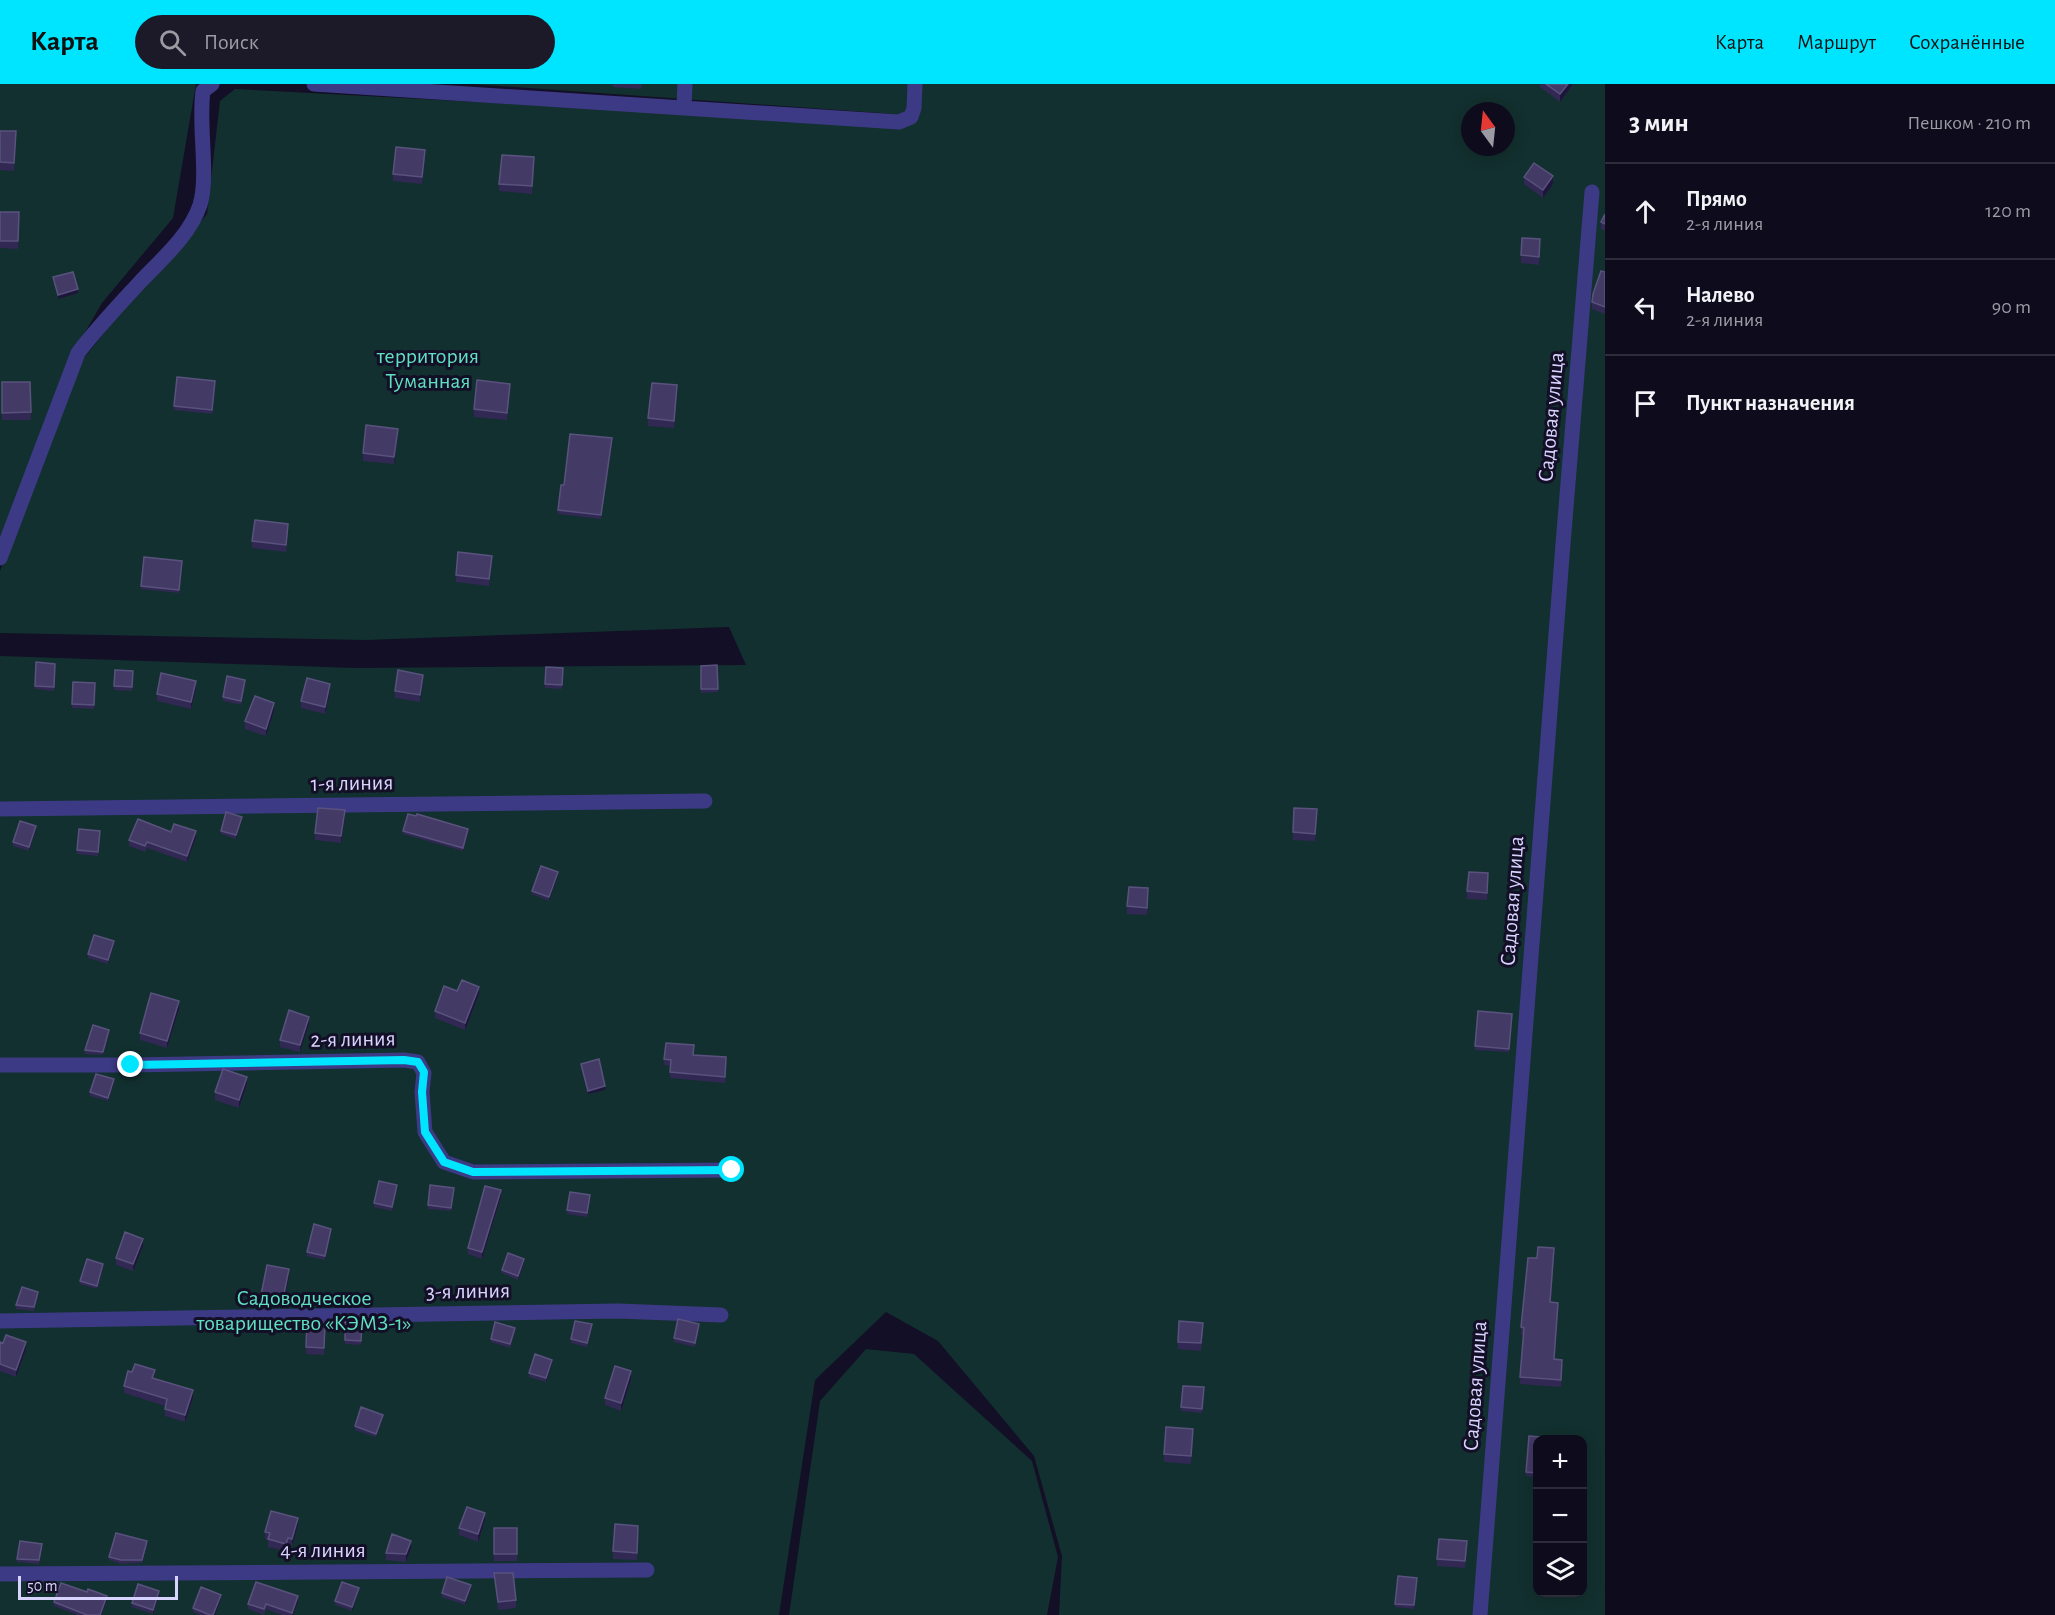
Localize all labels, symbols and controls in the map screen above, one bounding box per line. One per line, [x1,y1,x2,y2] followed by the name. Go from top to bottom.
[135,15,555,69] search box
[156,26,189,59] icon: search
[30,28,99,56] text: Карта
[204,31,259,53] text: Поиск
[1715,32,1764,53] text: Карта
[1797,32,1876,53] text: Маршрут
[1909,32,2025,53] text: Сохранённые
[1461,102,1515,156] north arrow
[1629,110,1689,136] text: 3 мин
[1907,113,2031,133] text: Пешком · 210 m
[1686,188,1747,210] text: Прямо
[1629,195,1662,228] icon: ahead
[1985,201,2031,221] text: 120 m
[1686,214,1763,234] text: 2-я линия
[1686,284,1755,306] text: Налево
[1629,291,1662,324] icon: left
[1992,297,2031,317] text: 90 m
[1686,310,1763,330] text: 2-я линия
[376,345,479,392] park label: территория Туманная
[1534,351,1568,483] street label: Садовая улица
[1629,387,1662,420] icon: arrive
[1686,392,1855,414] text: Пункт назначения
[310,771,394,795] street label: 1-я линия
[1496,835,1528,967] street label: Садовая улица
[310,1027,396,1051] street label: 2-я линия
[117,1051,143,1077] route end
[718,1156,744,1182] route start
[426,1279,510,1303] street label: 3-я линия
[195,1287,412,1334] park label: Садоводческое товарищество «КЭМЗ-1»
[1459,1320,1491,1452] street label: Садовая улица
[1533,1435,1587,1597] map controls
[1533,1435,1587,1489] button: +
[1533,1489,1587,1543] button: −
[280,1539,366,1561] street label: 4-я линия
[1533,1543,1587,1597] button: layers
[18,1573,178,1600] scale bar
[27,1578,58,1594] text: 50 m

